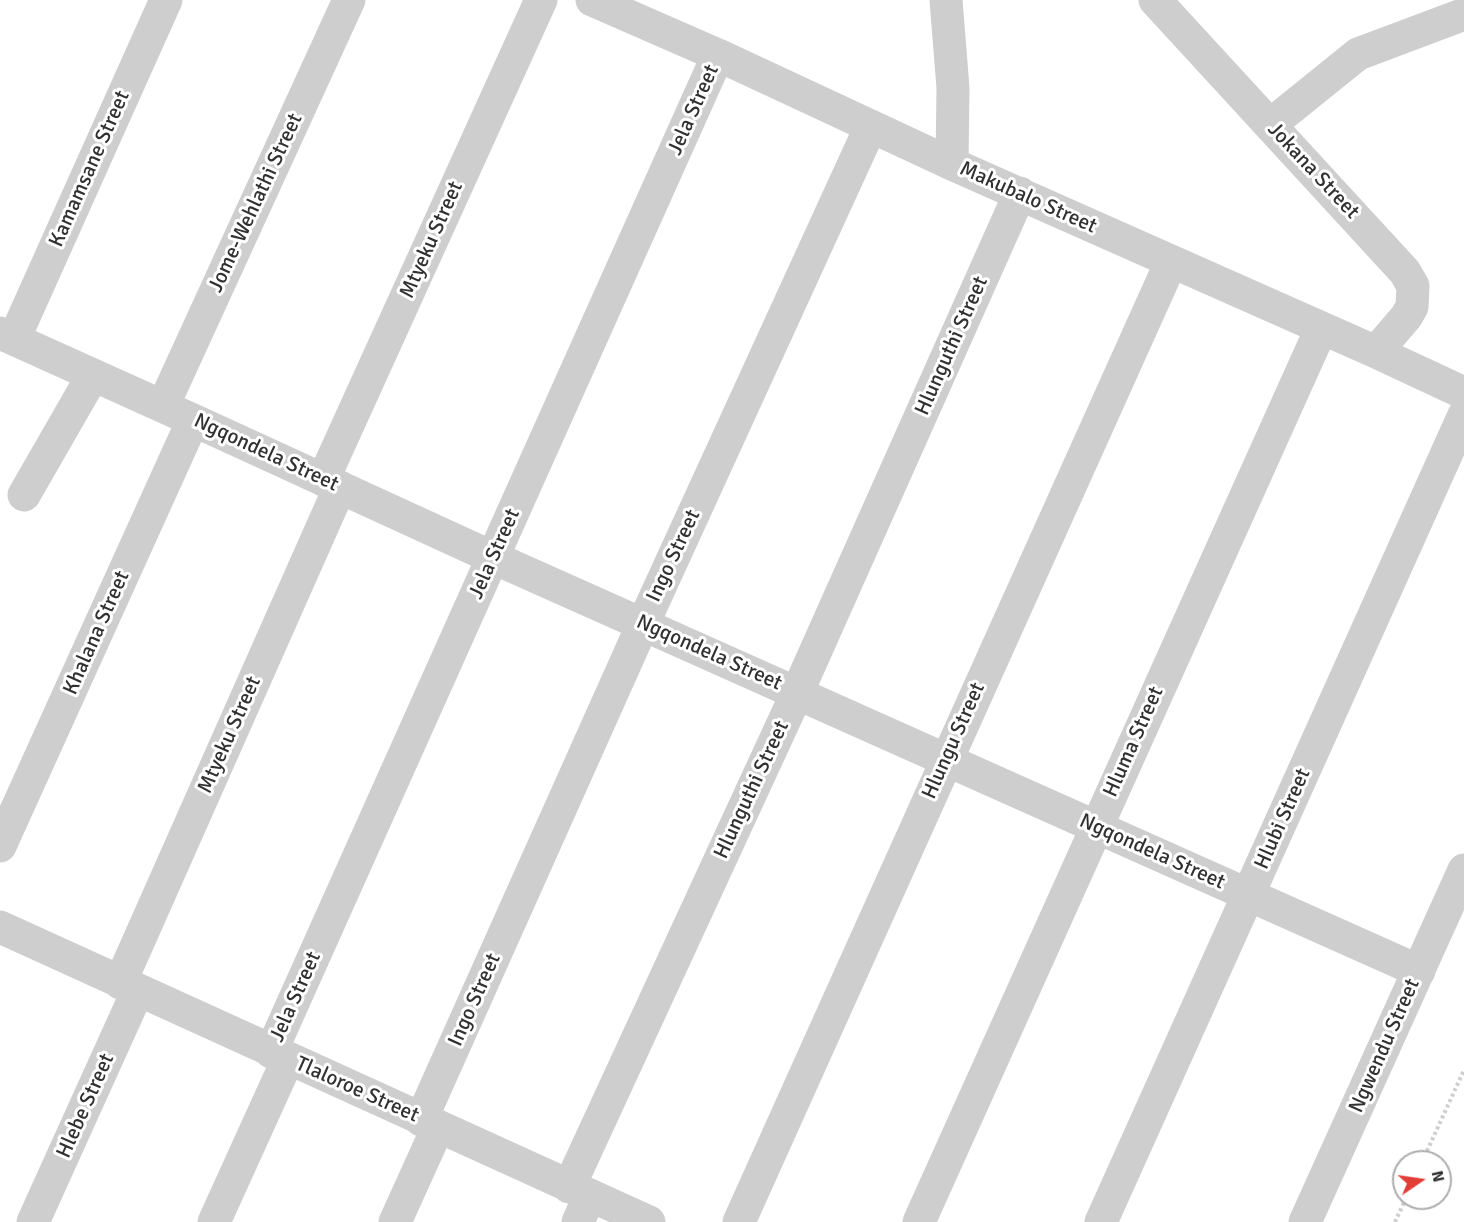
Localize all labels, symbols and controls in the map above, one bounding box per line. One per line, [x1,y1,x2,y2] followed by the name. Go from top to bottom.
[663,61,725,159] street label: Jela Street
[44,87,136,251] street label: Kamamsane Street
[204,110,308,296] street label: Jome-Wehlathi Street
[1262,117,1364,225] street label: Jokana Street
[956,157,1100,239] street label: Makubalo Street
[395,178,469,302] street label: Mtyeku Street
[910,273,994,419] street label: Hlunguthi Street
[190,408,342,498] street label: Ngqondela Street
[464,505,526,603] street label: Jela Street
[642,506,706,606] street label: Ingo Street
[58,567,136,699] street label: Khalana Street
[632,610,786,696] street label: Ngqondela Street
[193,673,267,797] street label: Mtyeku Street
[917,679,991,803] street label: Hlungu Street
[1098,683,1170,801] street label: Hluma Street
[709,717,795,863] street label: Hlunguthi Street
[1250,765,1316,873] street label: Hlubi Street
[1075,809,1229,895] street label: Ngqondela Street
[265,948,327,1046] street label: Jela Street
[443,950,507,1050] street label: Ingo Street
[1344,975,1426,1117] street label: Ngwendu Street
[52,1050,120,1162] street label: Hlebe Street
[292,1052,422,1128] street label: Tlaloroe Street
[1392,1150,1452,1210] north arrow
[1427,1169,1449,1184] text: N

